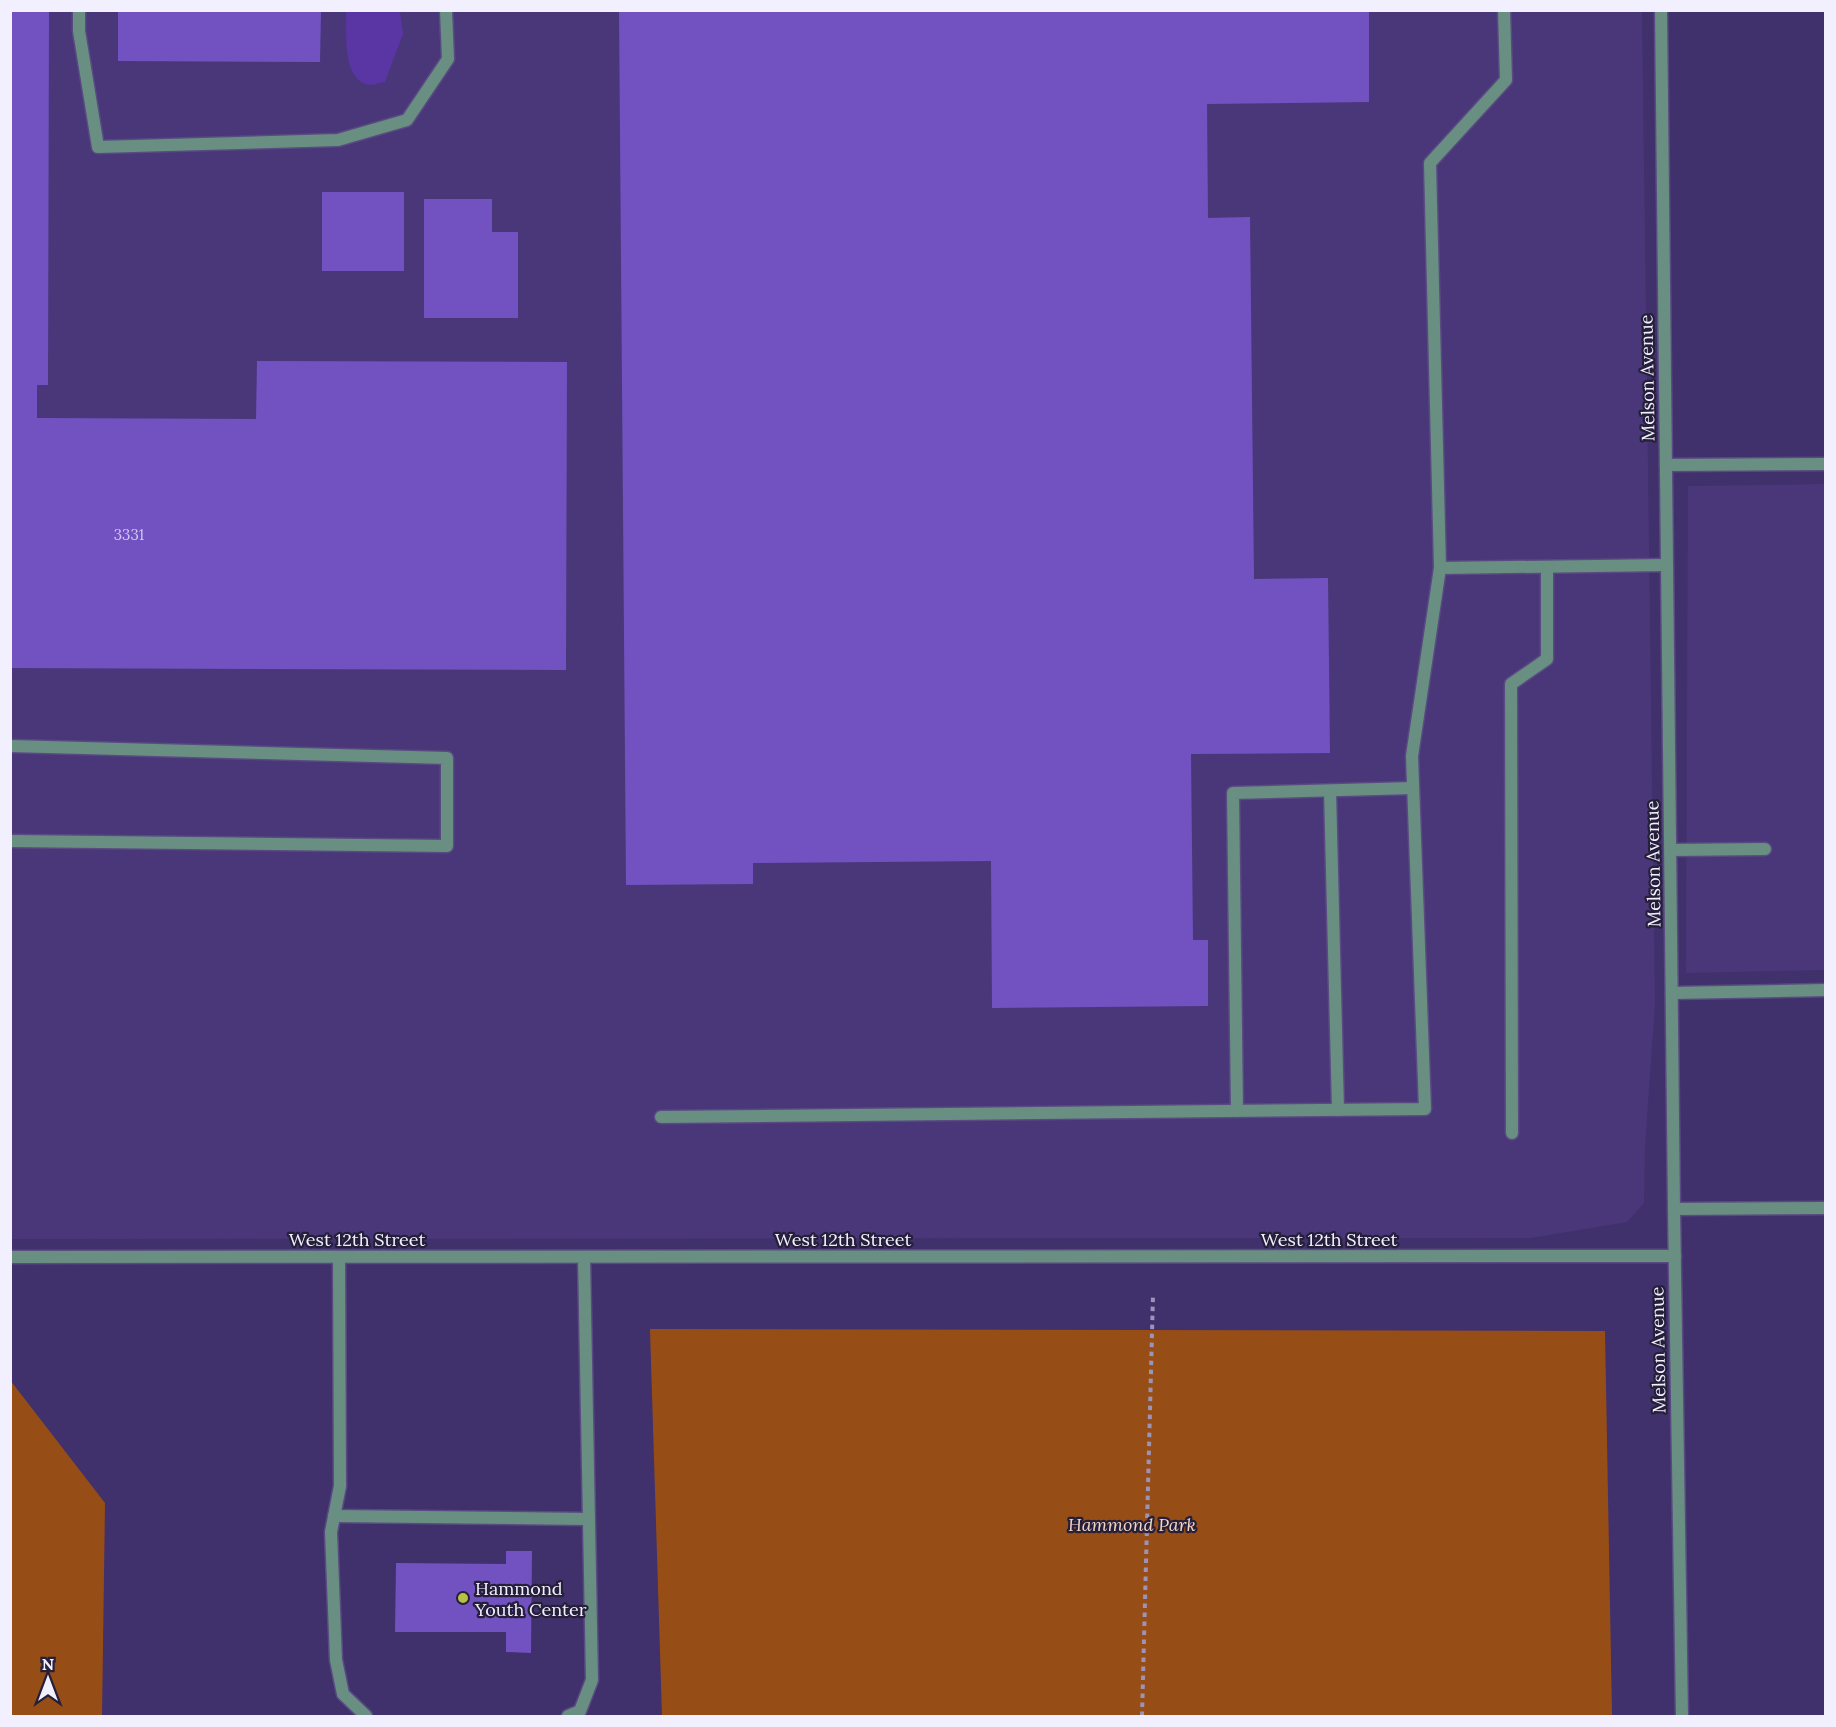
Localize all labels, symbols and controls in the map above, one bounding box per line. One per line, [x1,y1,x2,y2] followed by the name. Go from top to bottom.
[1634,314,1660,442] street label: Melson Avenue
[114,525,144,544] house number: 3331
[1640,800,1666,928] street label: Melson Avenue
[289,1228,425,1251] street label: West 12th Street
[775,1228,911,1251] street label: West 12th Street
[1261,1228,1397,1251] street label: West 12th Street
[1645,1286,1671,1414] street label: Melson Avenue
[1068,1513,1196,1536] park label: Hammond Park
[474,1577,587,1621] place label: Hammond Youth Center
[456,1591,470,1605] marker: Hammond Youth Center
[18,1649,78,1709] north arrow
[42,1654,54,1674] text: N

